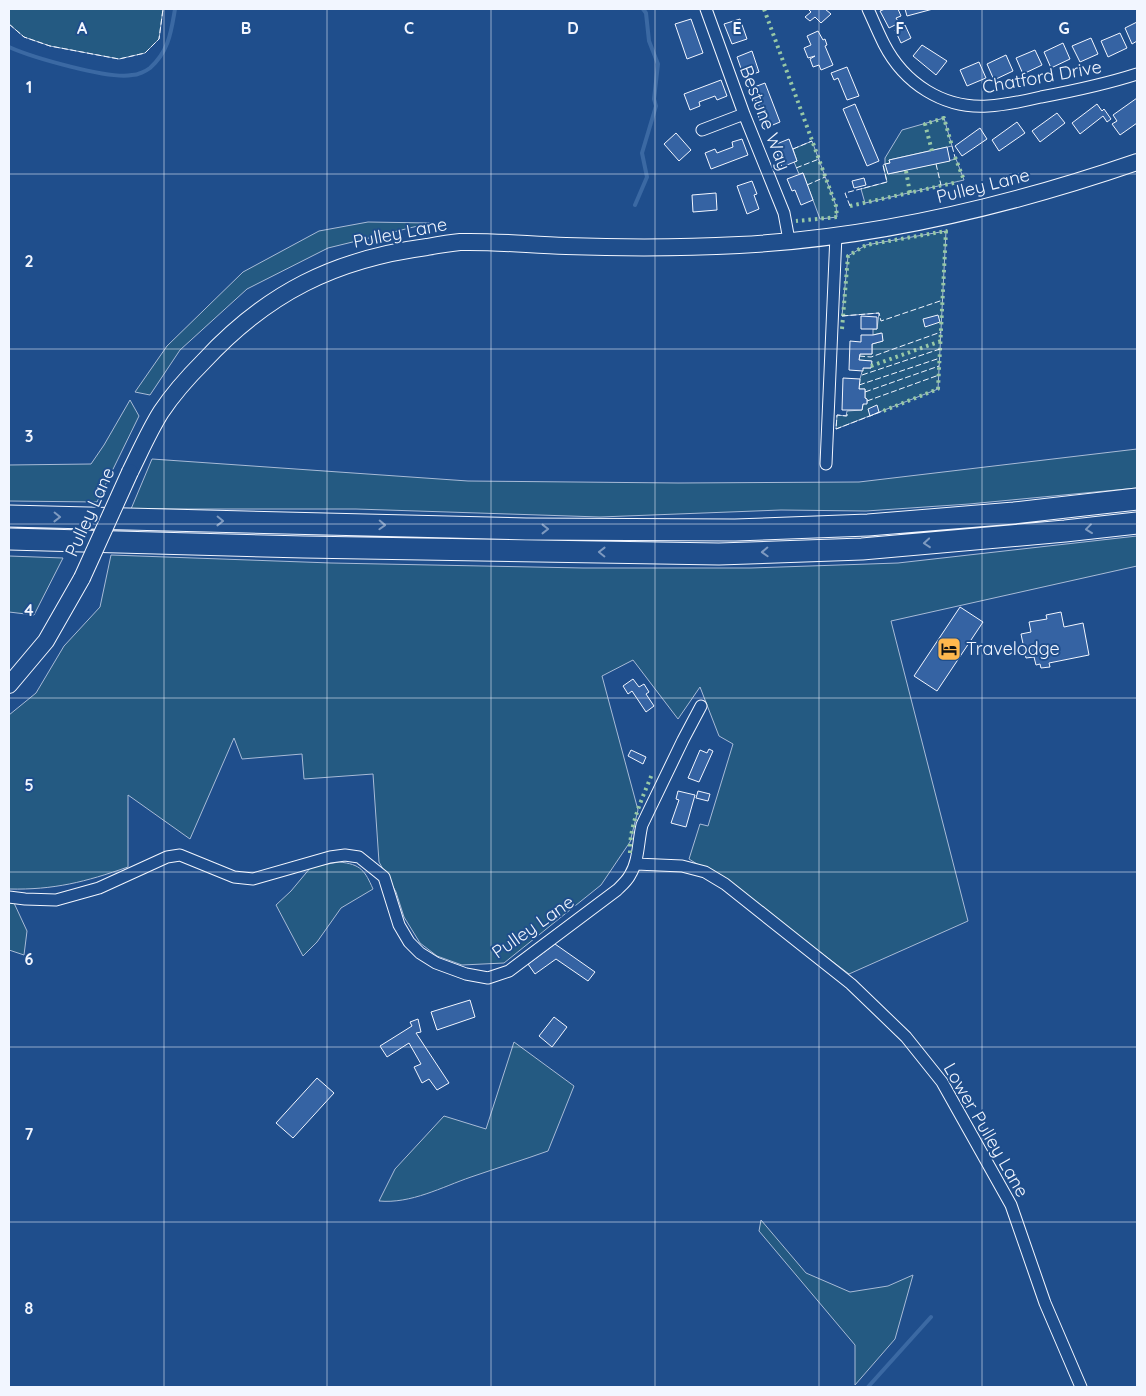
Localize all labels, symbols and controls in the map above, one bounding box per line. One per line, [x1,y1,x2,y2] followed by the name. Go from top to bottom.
[77,18,88,38] text: A
[241,18,251,38] text: B
[404,18,414,38] text: C
[567,18,579,38] text: D
[732,18,742,38] text: E
[896,18,905,38] text: F
[1058,18,1070,38] text: G
[980,55,1103,98] street label: Chatford Drive
[735,62,796,174] street label: Bestune Way
[26,77,32,97] text: 1
[934,163,1032,208] street label: Pulley Lane
[351,212,449,253] street label: Pulley Lane
[24,251,34,271] text: 2
[25,426,33,446] text: 3
[60,464,119,560] street label: Pulley Lane
[54,512,62,522] one-way arrow
[216,516,224,526] one-way arrow
[379,520,387,530] one-way arrow
[1085,523,1093,534] one-way arrow
[542,524,549,534] one-way arrow
[923,538,931,549] one-way arrow
[598,547,606,557] one-way arrow
[761,547,769,558] one-way arrow
[24,600,34,620] text: 4
[936,636,962,662] hotel icon: Travelodge
[966,637,1060,660] place label: Travelodge
[24,775,34,795] text: 5
[487,890,578,963] street label: Pulley Lane
[25,949,34,969] text: 6
[939,1059,1034,1201] street label: Lower Pulley Lane
[25,1124,34,1144] text: 7
[25,1298,34,1318] text: 8

